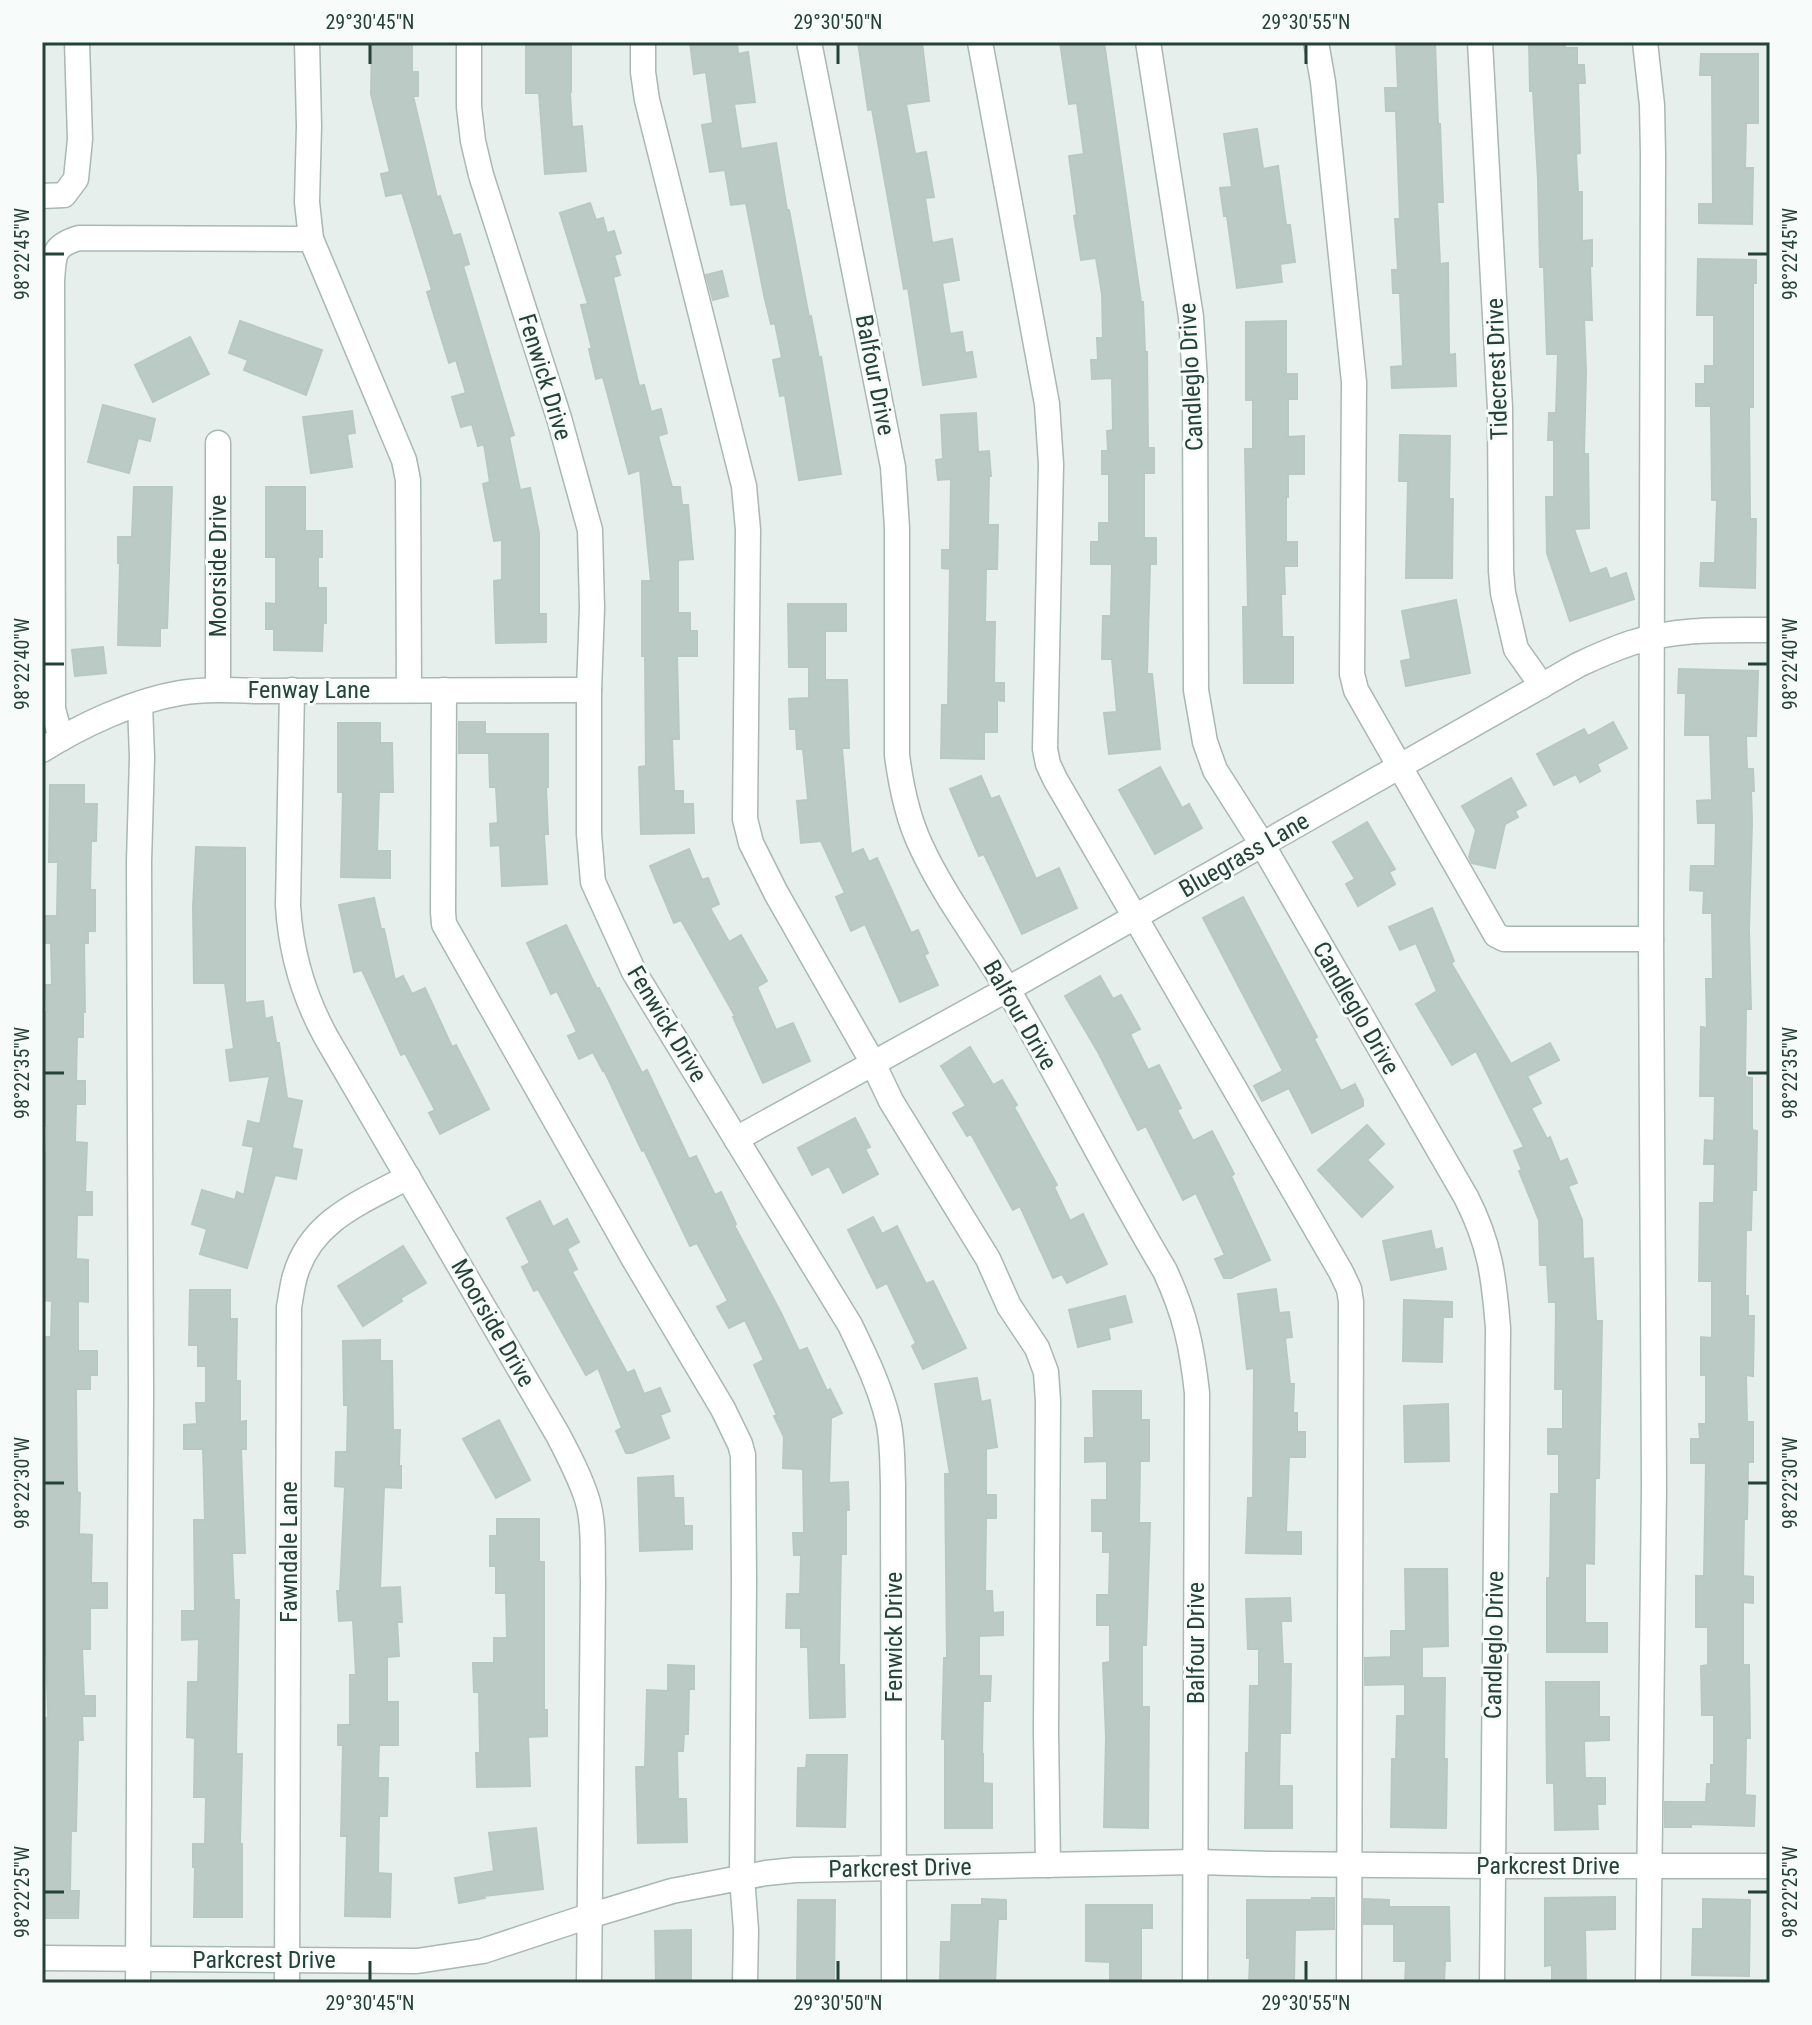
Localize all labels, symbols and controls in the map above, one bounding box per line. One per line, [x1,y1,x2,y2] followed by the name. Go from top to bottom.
[325,10,415,34] text: 29°30'45"N
[793,10,883,34] text: 29°30'50"N
[1261,10,1351,34] text: 29°30'55"N
[10,208,34,300] text: 98°22'45"W
[1778,208,1802,300] text: 98°22'45"W
[1481,298,1513,440] street label: Tidecrest Drive
[1173,302,1209,452] street label: Candleglo Drive
[513,310,577,444] street label: Fenwick Drive
[850,312,900,438] street label: Balfour Drive
[204,495,232,637] street label: Moorside Drive
[10,618,34,710] text: 98°22'40"W
[1778,618,1802,710] text: 98°22'40"W
[248,676,370,704] street label: Fenway Lane
[1174,807,1314,903] street label: Bluegrass Lane
[1307,937,1405,1079] street label: Candleglo Drive
[977,955,1063,1075] street label: Balfour Drive
[621,961,713,1087] street label: Fenwick Drive
[10,1027,34,1119] text: 98°22'35"W
[1778,1027,1802,1119] text: 98°22'35"W
[445,1254,541,1392] street label: Moorside Drive
[10,1437,34,1529] text: 98°22'30"W
[1778,1437,1802,1529] text: 98°22'30"W
[275,1481,303,1623] street label: Fawndale Lane
[1479,1571,1509,1719] street label: Candleglo Drive
[880,1572,908,1702] street label: Fenwick Drive
[1182,1582,1210,1704] street label: Balfour Drive
[10,1846,34,1938] text: 98°22'25"W
[1778,1846,1802,1938] text: 98°22'25"W
[1476,1852,1620,1880] street label: Parkcrest Drive
[828,1853,972,1883] street label: Parkcrest Drive
[192,1946,336,1974] street label: Parkcrest Drive
[325,1991,415,2015] text: 29°30'45"N
[793,1991,883,2015] text: 29°30'50"N
[1261,1991,1351,2015] text: 29°30'55"N

